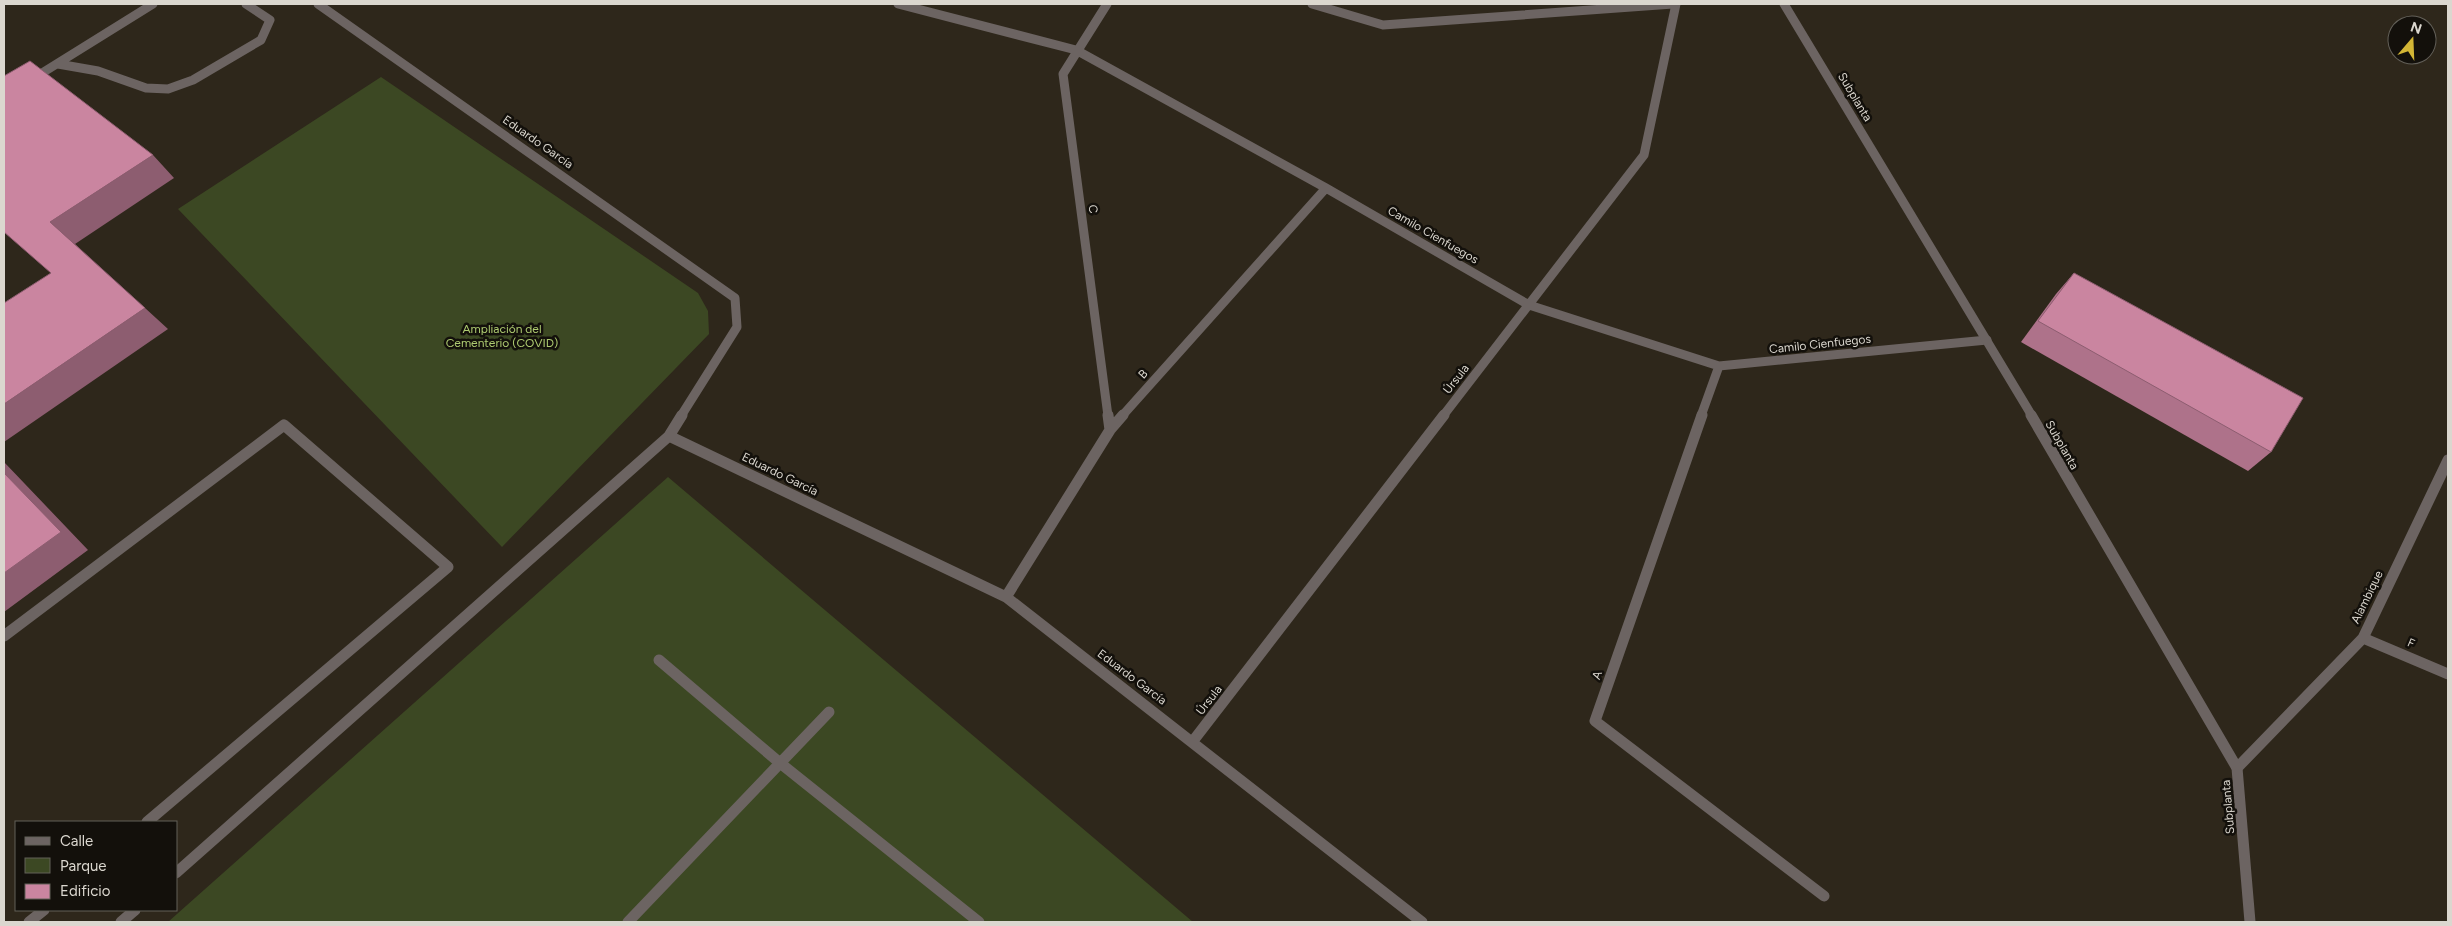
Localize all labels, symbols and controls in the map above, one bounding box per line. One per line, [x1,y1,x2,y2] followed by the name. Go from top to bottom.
[2387,15,2437,65] north arrow
[2408,18,2424,38] text: N
[1835,70,1875,124] street label: Subplanta
[500,113,576,171] street label: Eduardo García
[1385,203,1481,267] street label: Camilo Cienfuegos
[1085,204,1101,215] street label: C
[446,322,558,350] park label: Ampliación del Cementerio (COVID)
[1768,332,1872,356] street label: Camilo Cienfuegos
[1440,361,1472,397] street label: Úrsula
[1135,367,1151,381] street label: B
[2042,418,2082,472] street label: Subplanta
[740,450,820,498] street label: Eduardo García
[2348,568,2386,626] street label: Alambique
[2405,635,2417,651] street label: F
[1095,647,1169,707] street label: Eduardo García
[1589,669,1605,681] street label: A
[1193,682,1225,718] street label: Úrsula
[2219,779,2237,835] street label: Subplanta
[15,821,178,911] legend
[60,832,93,850] text: Calle
[60,857,107,875] text: Parque
[60,882,111,900] text: Edificio

